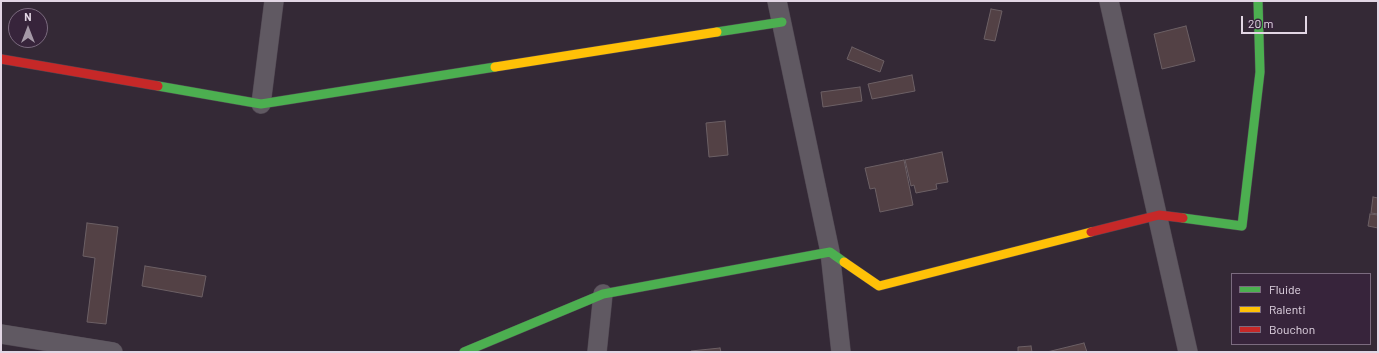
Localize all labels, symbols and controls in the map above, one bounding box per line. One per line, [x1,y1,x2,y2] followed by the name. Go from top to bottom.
[8,8,48,48] north arrow
[1243,8,1309,34] scale bar
[24,10,32,23] text: N
[1248,16,1274,30] text: 20 m
[1231,273,1371,345] legend
[1269,282,1301,296] text: Fluide
[1269,302,1306,316] text: Ralenti
[1269,322,1315,336] text: Bouchon

